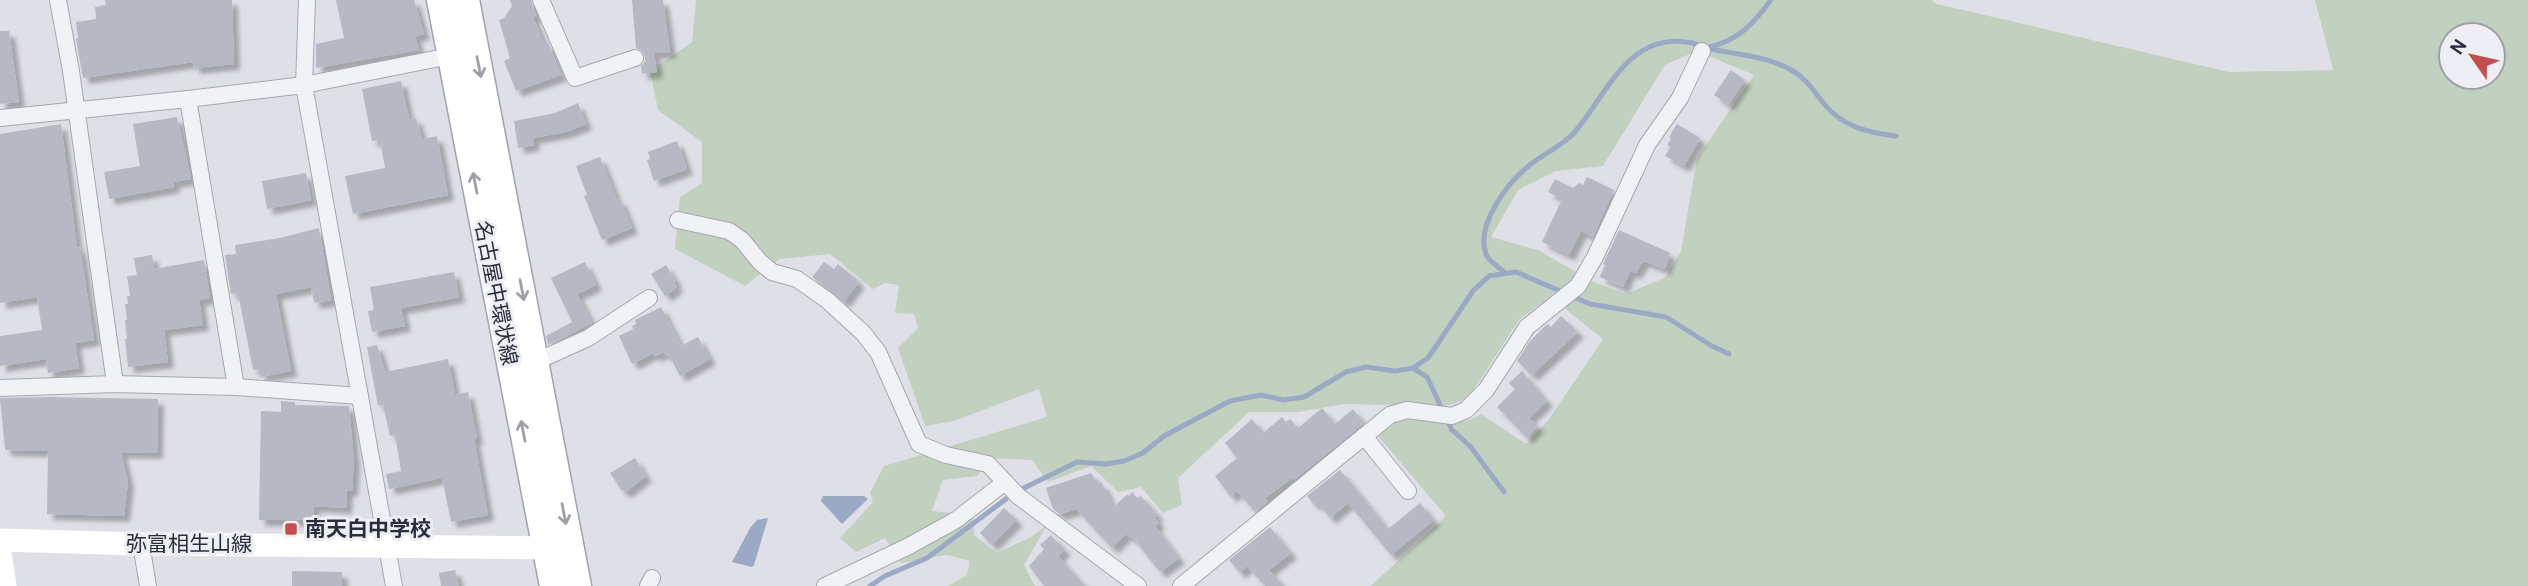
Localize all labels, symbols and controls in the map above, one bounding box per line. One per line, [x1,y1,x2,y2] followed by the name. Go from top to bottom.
[2437,21,2507,91] north arrow
[2445,35,2472,59] text: N
[473,55,487,78] one-way arrow
[468,172,482,195] one-way arrow
[470,218,523,367] street label: 名古屋中環状線
[516,279,529,301] one-way arrow
[515,420,529,443] one-way arrow
[558,502,571,525] one-way arrow
[305,516,431,541] place label: 南天白中学校
[283,521,299,537] marker: 南天白中学校
[126,531,252,556] street label: 弥富相生山線

